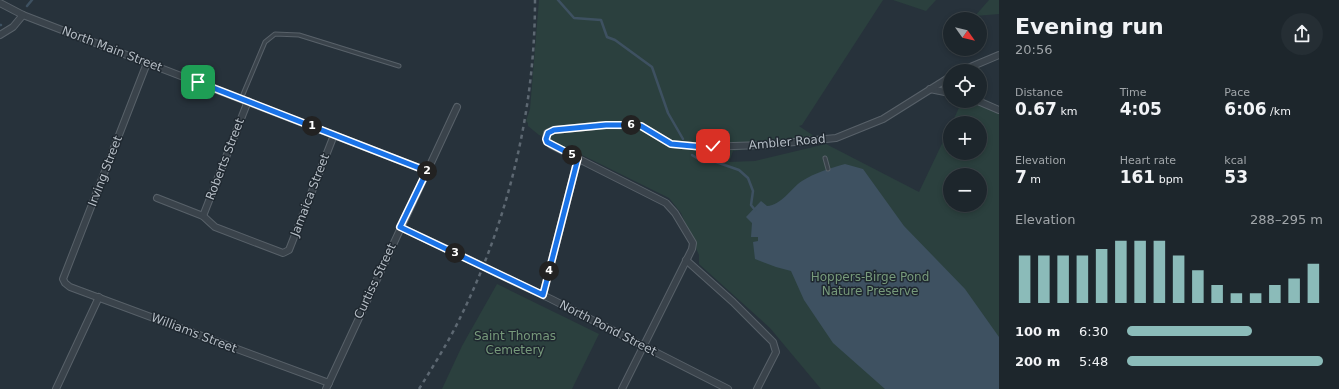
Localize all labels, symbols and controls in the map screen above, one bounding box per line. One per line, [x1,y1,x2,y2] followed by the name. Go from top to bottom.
[943,12,987,56] north arrow
[943,12,987,212] map controls
[1281,13,1323,55] button: share
[1015,14,1164,39] text: Evening run
[60,23,164,75] street label: North Main Street
[1015,42,1052,57] text: 20:56
[943,64,987,108] button: locate
[181,65,215,99] pin
[187,71,209,93] icon: arrive
[1015,86,1063,99] text: Distance
[1120,86,1147,99] text: Time
[1224,86,1250,99] text: Pace
[1015,99,1057,119] text: 0.67
[1120,99,1162,119] text: 4:05
[1224,99,1267,119] text: 6:06
[1057,105,1078,118] text: km
[1267,105,1291,118] text: /km
[621,115,641,135] pin: 6
[203,116,247,202] street label: Roberts Street
[302,116,322,136] pin: 1
[943,116,987,160] button: +
[627,118,635,131] text: 6
[308,119,316,132] text: 1
[696,129,730,163] pin
[748,132,826,152] street label: Ambler Road
[85,133,125,208] street label: Irving Street
[702,135,724,157] icon: check
[562,145,582,165] pin: 5
[568,148,576,161] text: 5
[287,151,332,239] street label: Jamaica Street
[1015,154,1066,167] text: Elevation
[1120,154,1176,167] text: Heart rate
[1224,154,1247,167] text: kcal
[417,161,437,181] pin: 2
[423,164,431,177] text: 2
[1015,167,1027,187] text: 7
[1120,167,1155,187] text: 161
[1224,167,1248,187] text: 53
[943,168,987,212] button: −
[1027,173,1041,186] text: m
[1155,173,1183,186] text: bpm
[1015,212,1075,227] text: Elevation
[1250,212,1323,227] text: 288–295 m
[351,241,399,321] street label: Curtiss Street
[445,243,465,263] pin: 3
[451,246,459,259] text: 3
[539,261,559,281] pin: 4
[545,264,553,277] text: 4
[811,270,929,298] park label: Hoppers-Birge Pond Nature Preserve
[557,297,659,359] street label: North Pond Street
[149,310,239,356] street label: Williams Street
[1015,324,1060,339] text: 100 m
[1079,324,1108,339] text: 6:30
[474,329,556,357] park label: Saint Thomas Cemetery
[1015,354,1060,369] text: 200 m
[1079,354,1108,369] text: 5:48

